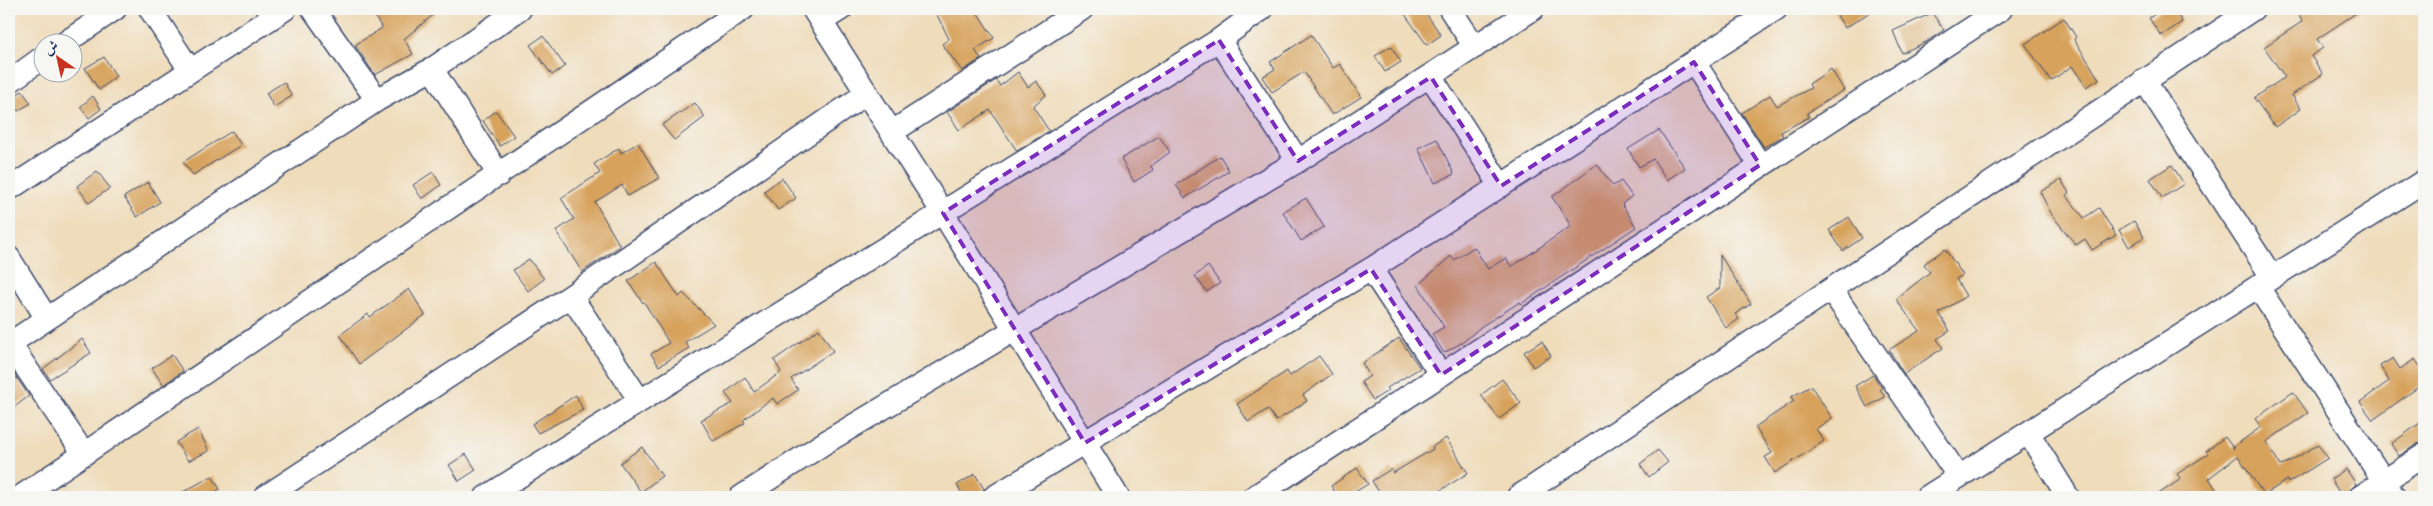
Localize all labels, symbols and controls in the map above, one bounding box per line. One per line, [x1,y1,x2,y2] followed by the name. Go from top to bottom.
[32,32,82,82] north arrow
[40,36,62,59] text: ش

